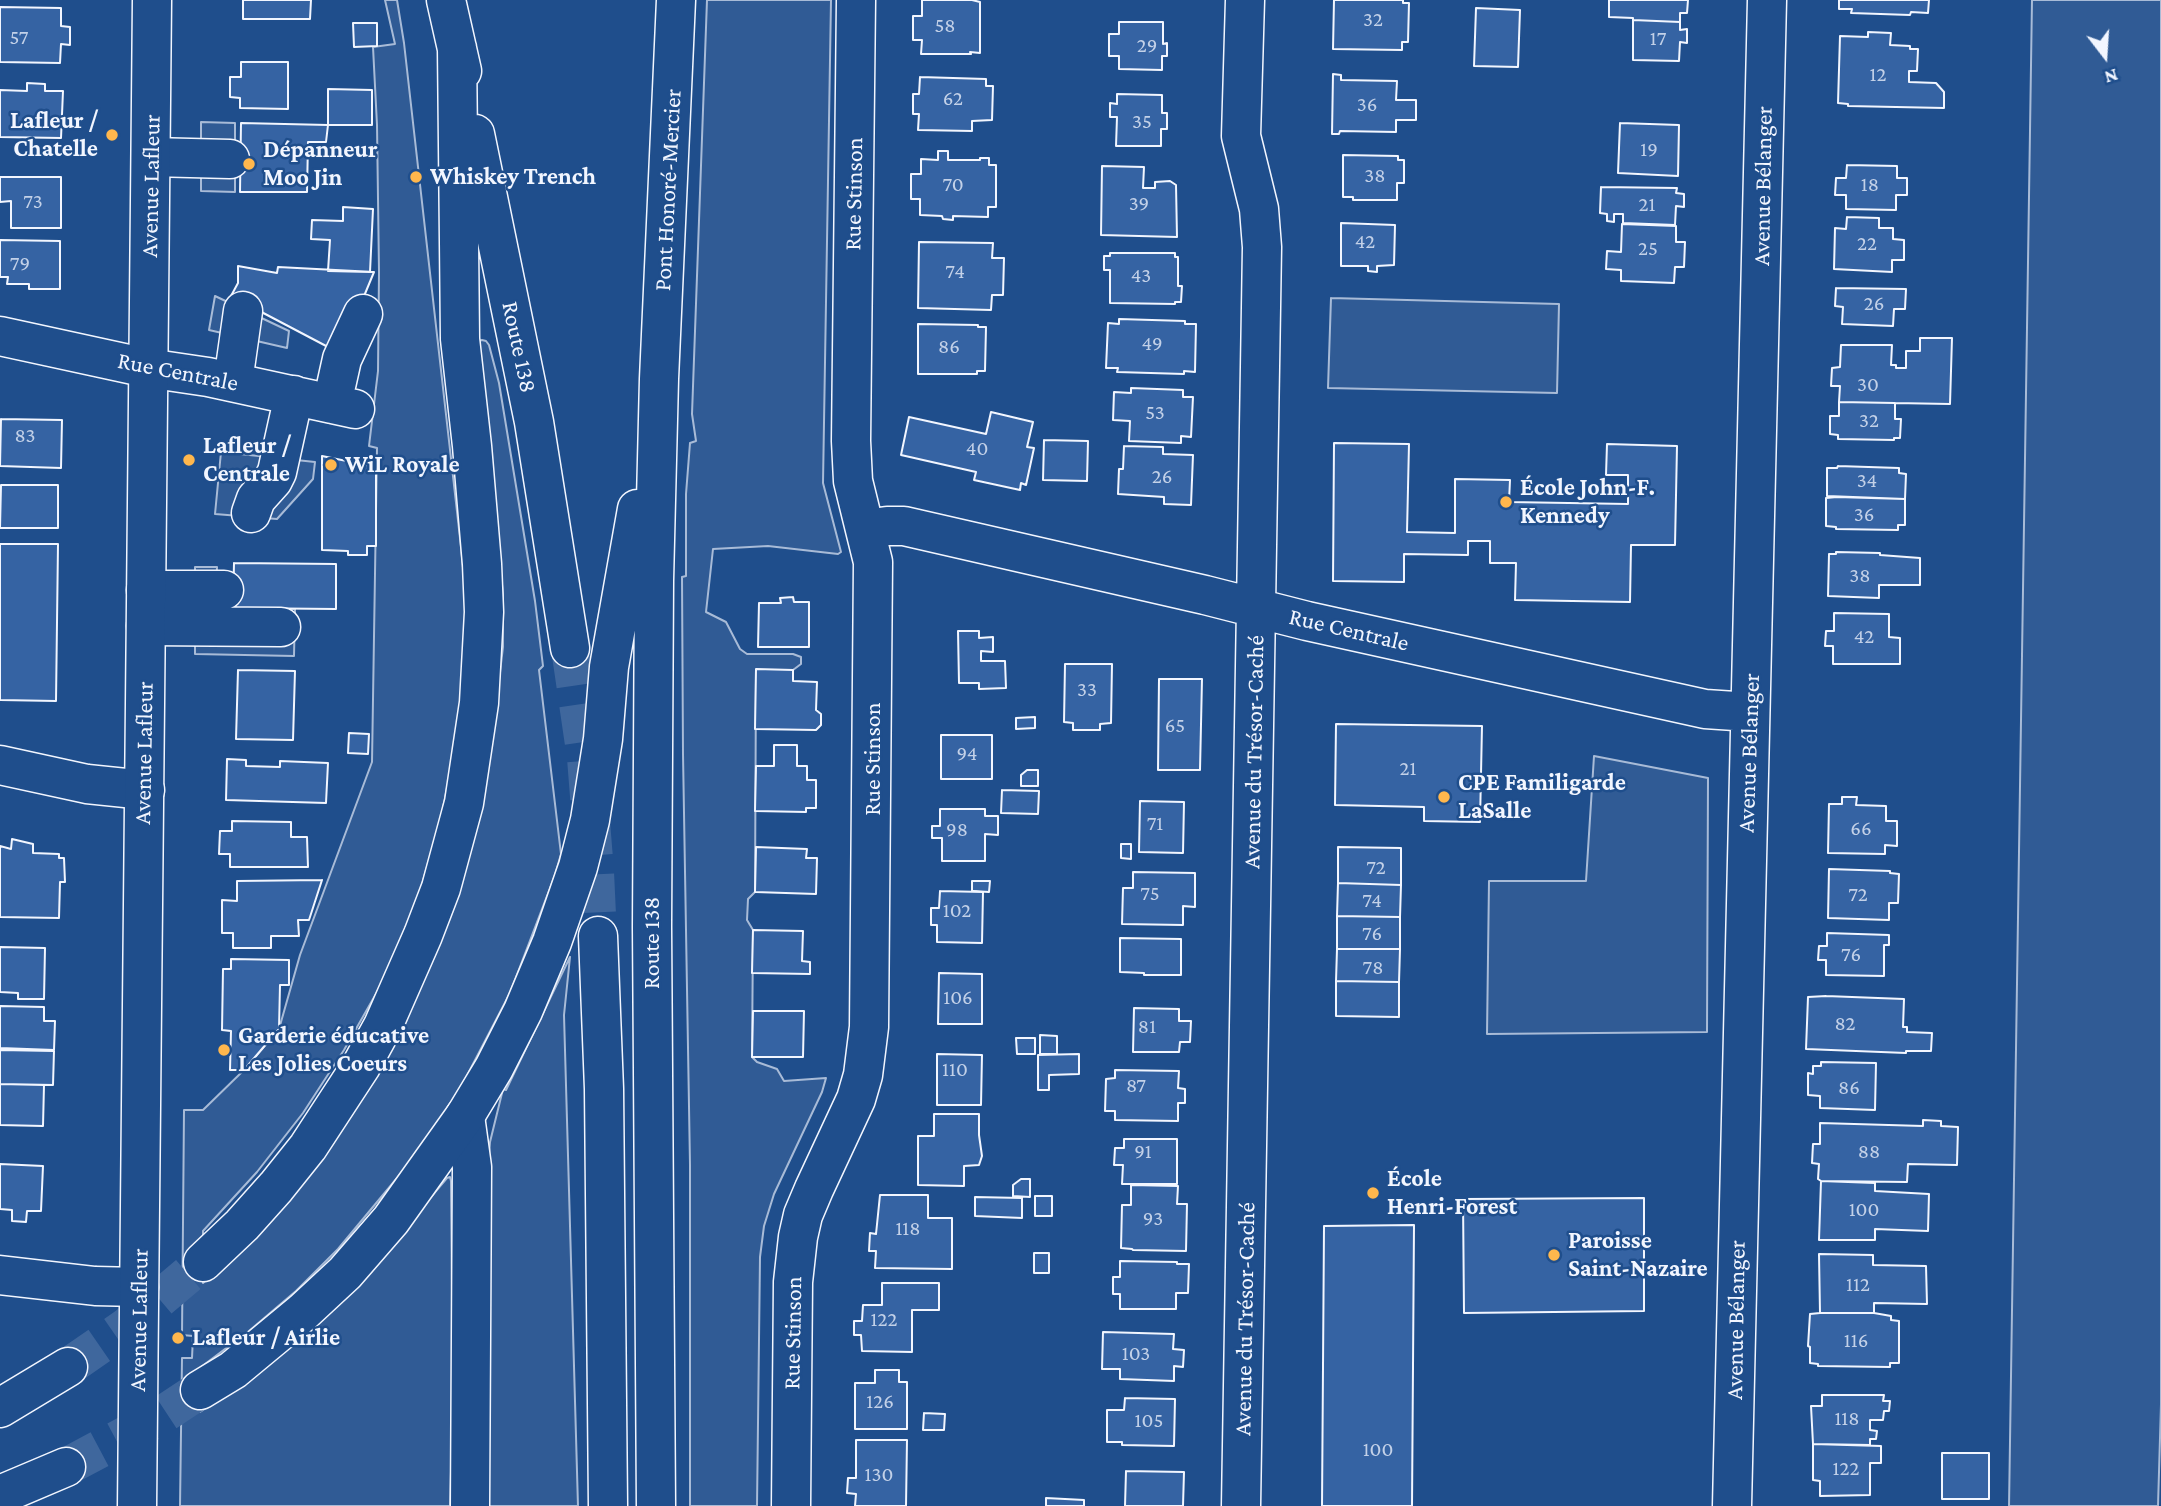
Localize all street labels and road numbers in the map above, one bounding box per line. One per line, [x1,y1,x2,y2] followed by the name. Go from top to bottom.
[648,88,688,292] street label: Pont Honoré-Mercier
[1747,106,1779,266] street label: Avenue Bélanger
[135,114,167,258] street label: Avenue Lafleur
[839,137,869,251] street label: Rue Stinson
[495,299,543,395] street label: Route 138
[115,346,241,398] street label: Rue Centrale
[1286,602,1412,658] street label: Rue Centrale
[1238,635,1270,869] street label: Avenue du Trésor-Caché
[1732,673,1766,833] street label: Avenue Bélanger
[128,681,160,825] street label: Avenue Lafleur
[859,702,887,816] street label: Rue Stinson
[638,897,666,989] street label: Route 138
[1229,1202,1261,1436] street label: Avenue du Trésor-Caché
[1720,1240,1752,1400] street label: Avenue Bélanger
[123,1248,155,1392] street label: Avenue Lafleur
[778,1276,808,1390] street label: Rue Stinson

